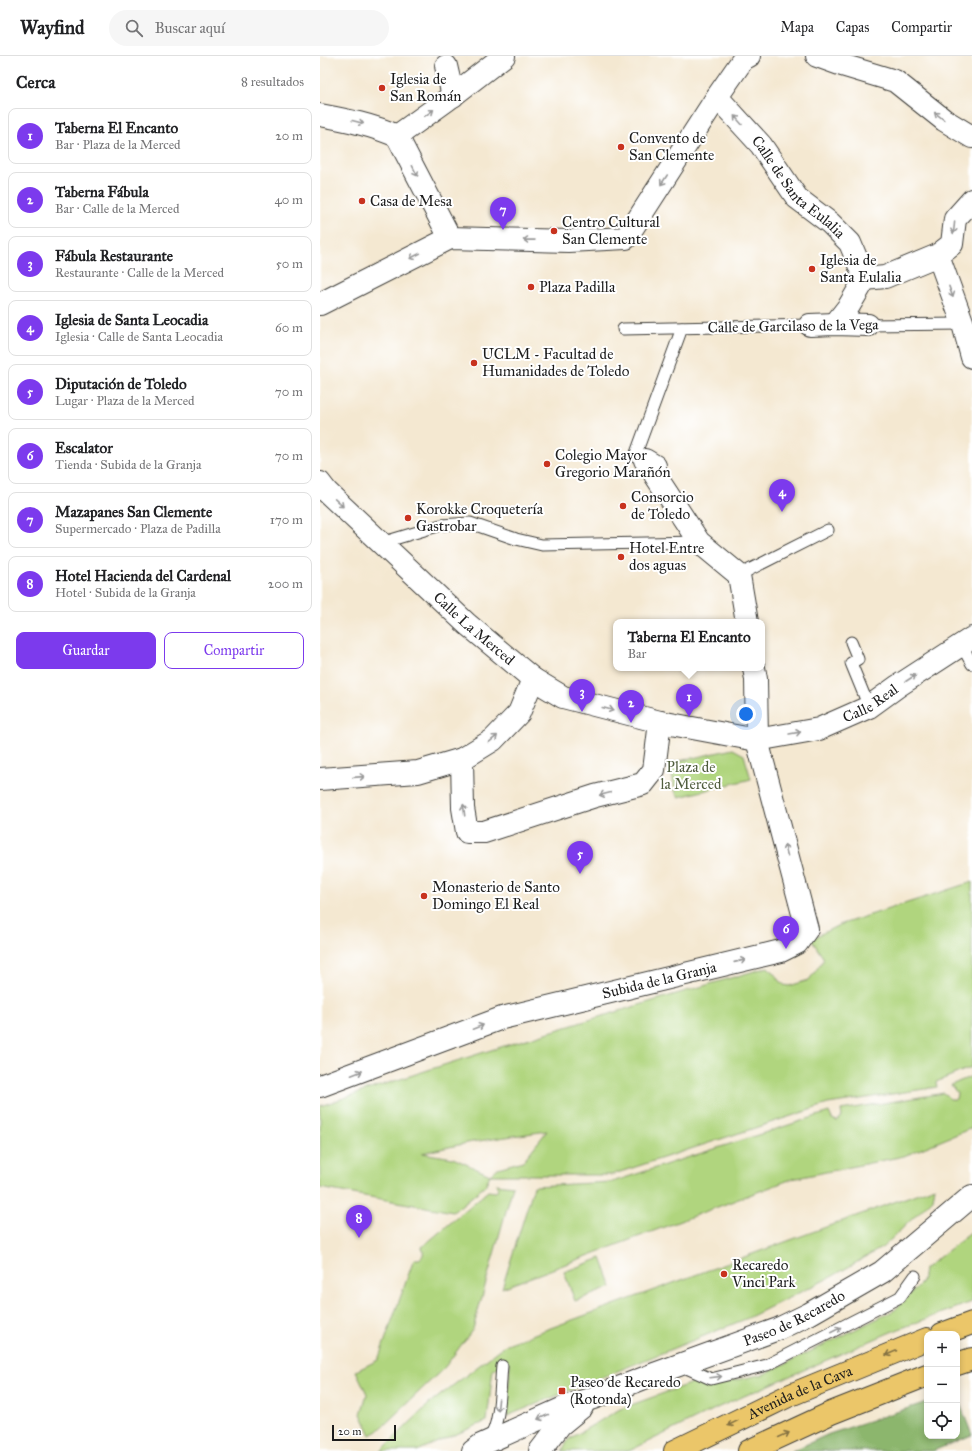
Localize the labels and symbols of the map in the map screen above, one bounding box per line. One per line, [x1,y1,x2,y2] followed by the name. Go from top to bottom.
[390,70,461,105] place label: Iglesia de San Román
[377,83,387,93] marker: Iglesia de San Román
[423,109,434,118] one-way arrow
[934,112,945,120] one-way arrow
[733,114,742,125] one-way arrow
[351,119,364,127] one-way arrow
[629,129,714,164] place label: Convento de San Clemente
[748,132,849,242] street label: Calle de Santa Eulalia
[616,142,626,152] marker: Convento de San Clemente
[412,165,419,177] one-way arrow
[660,174,668,185] one-way arrow
[370,192,453,210] place label: Casa de Mesa
[357,196,367,206] marker: Casa de Mesa
[490,197,516,230] pin: 7
[562,213,661,248] place label: Centro Cultural San Clemente
[950,221,958,234] one-way arrow
[549,226,559,236] marker: Centro Cultural San Clemente
[523,236,536,244] one-way arrow
[820,251,902,286] place label: Iglesia de Santa Eulalia
[409,253,421,260] one-way arrow
[807,264,817,274] marker: Iglesia de Santa Eulalia
[539,278,616,296] place label: Plaza Padilla
[526,282,536,292] marker: Plaza Padilla
[948,286,956,298] one-way arrow
[707,315,879,336] street label: Calle de Garcilaso de la Vega
[482,345,630,380] place label: UCLM - Facultad de Humanidades de Toledo
[469,358,479,368] marker: UCLM - Facultad de Humanidades de Toledo
[555,446,671,481] place label: Colegio Mayor Gregorio Marañón
[542,459,552,469] marker: Colegio Mayor Gregorio Marañón
[769,479,795,512] pin: 4
[631,488,694,523] place label: Consorcio de Toledo
[334,498,344,508] one-way arrow
[416,500,544,535] place label: Korokke Croquetería Gastrobar
[618,501,628,511] marker: Consorcio de Toledo
[403,513,413,523] marker: Korokke Croquetería Gastrobar
[629,539,704,574] place label: Hotel Entre dos aguas
[616,552,626,562] marker: Hotel Entre dos aguas
[430,588,519,669] street label: Calle La Merced
[905,674,916,682] one-way arrow
[569,679,595,712] pin: 3
[840,680,902,726] street label: Calle Real
[676,684,702,717] pin: 1
[618,690,644,723] pin: 2
[736,704,756,724] your location
[601,706,614,713] one-way arrow
[788,729,801,737] one-way arrow
[488,735,498,744] one-way arrow
[661,758,722,793] park label: Plaza de la Merced
[352,773,365,780] one-way arrow
[598,790,611,798] one-way arrow
[460,804,468,817] one-way arrow
[567,841,593,874] pin: 5
[782,844,789,857] one-way arrow
[432,878,560,913] place label: Monasterio de Santo Domingo El Real
[419,891,429,901] marker: Monasterio de Santo Domingo El Real
[773,916,799,949] pin: 6
[733,957,746,964] one-way arrow
[600,958,719,1003] street label: Subida de la Granja
[472,1022,484,1030] one-way arrow
[350,1068,362,1076] one-way arrow
[346,1205,372,1238] pin: 8
[731,1256,795,1291] place label: Recaredo Vinci Park
[719,1269,729,1279] marker: Recaredo Vinci Park
[741,1286,848,1350] street label: Paseo de Recaredo
[830,1326,842,1334] one-way arrow
[885,1350,897,1358] one-way arrow
[744,1361,856,1424] street label: Avenida de la Cava
[570,1373,681,1409] place label: Paseo de Recaredo (Rotonda)
[709,1373,722,1381] one-way arrow
[557,1386,567,1396] marker: Paseo de Recaredo (Rotonda)
[495,1398,502,1411] one-way arrow
[538,1414,550,1421] one-way arrow
[728,1420,740,1427] one-way arrow
[332,1423,396,1442] scale bar
[778,1431,790,1438] one-way arrow

